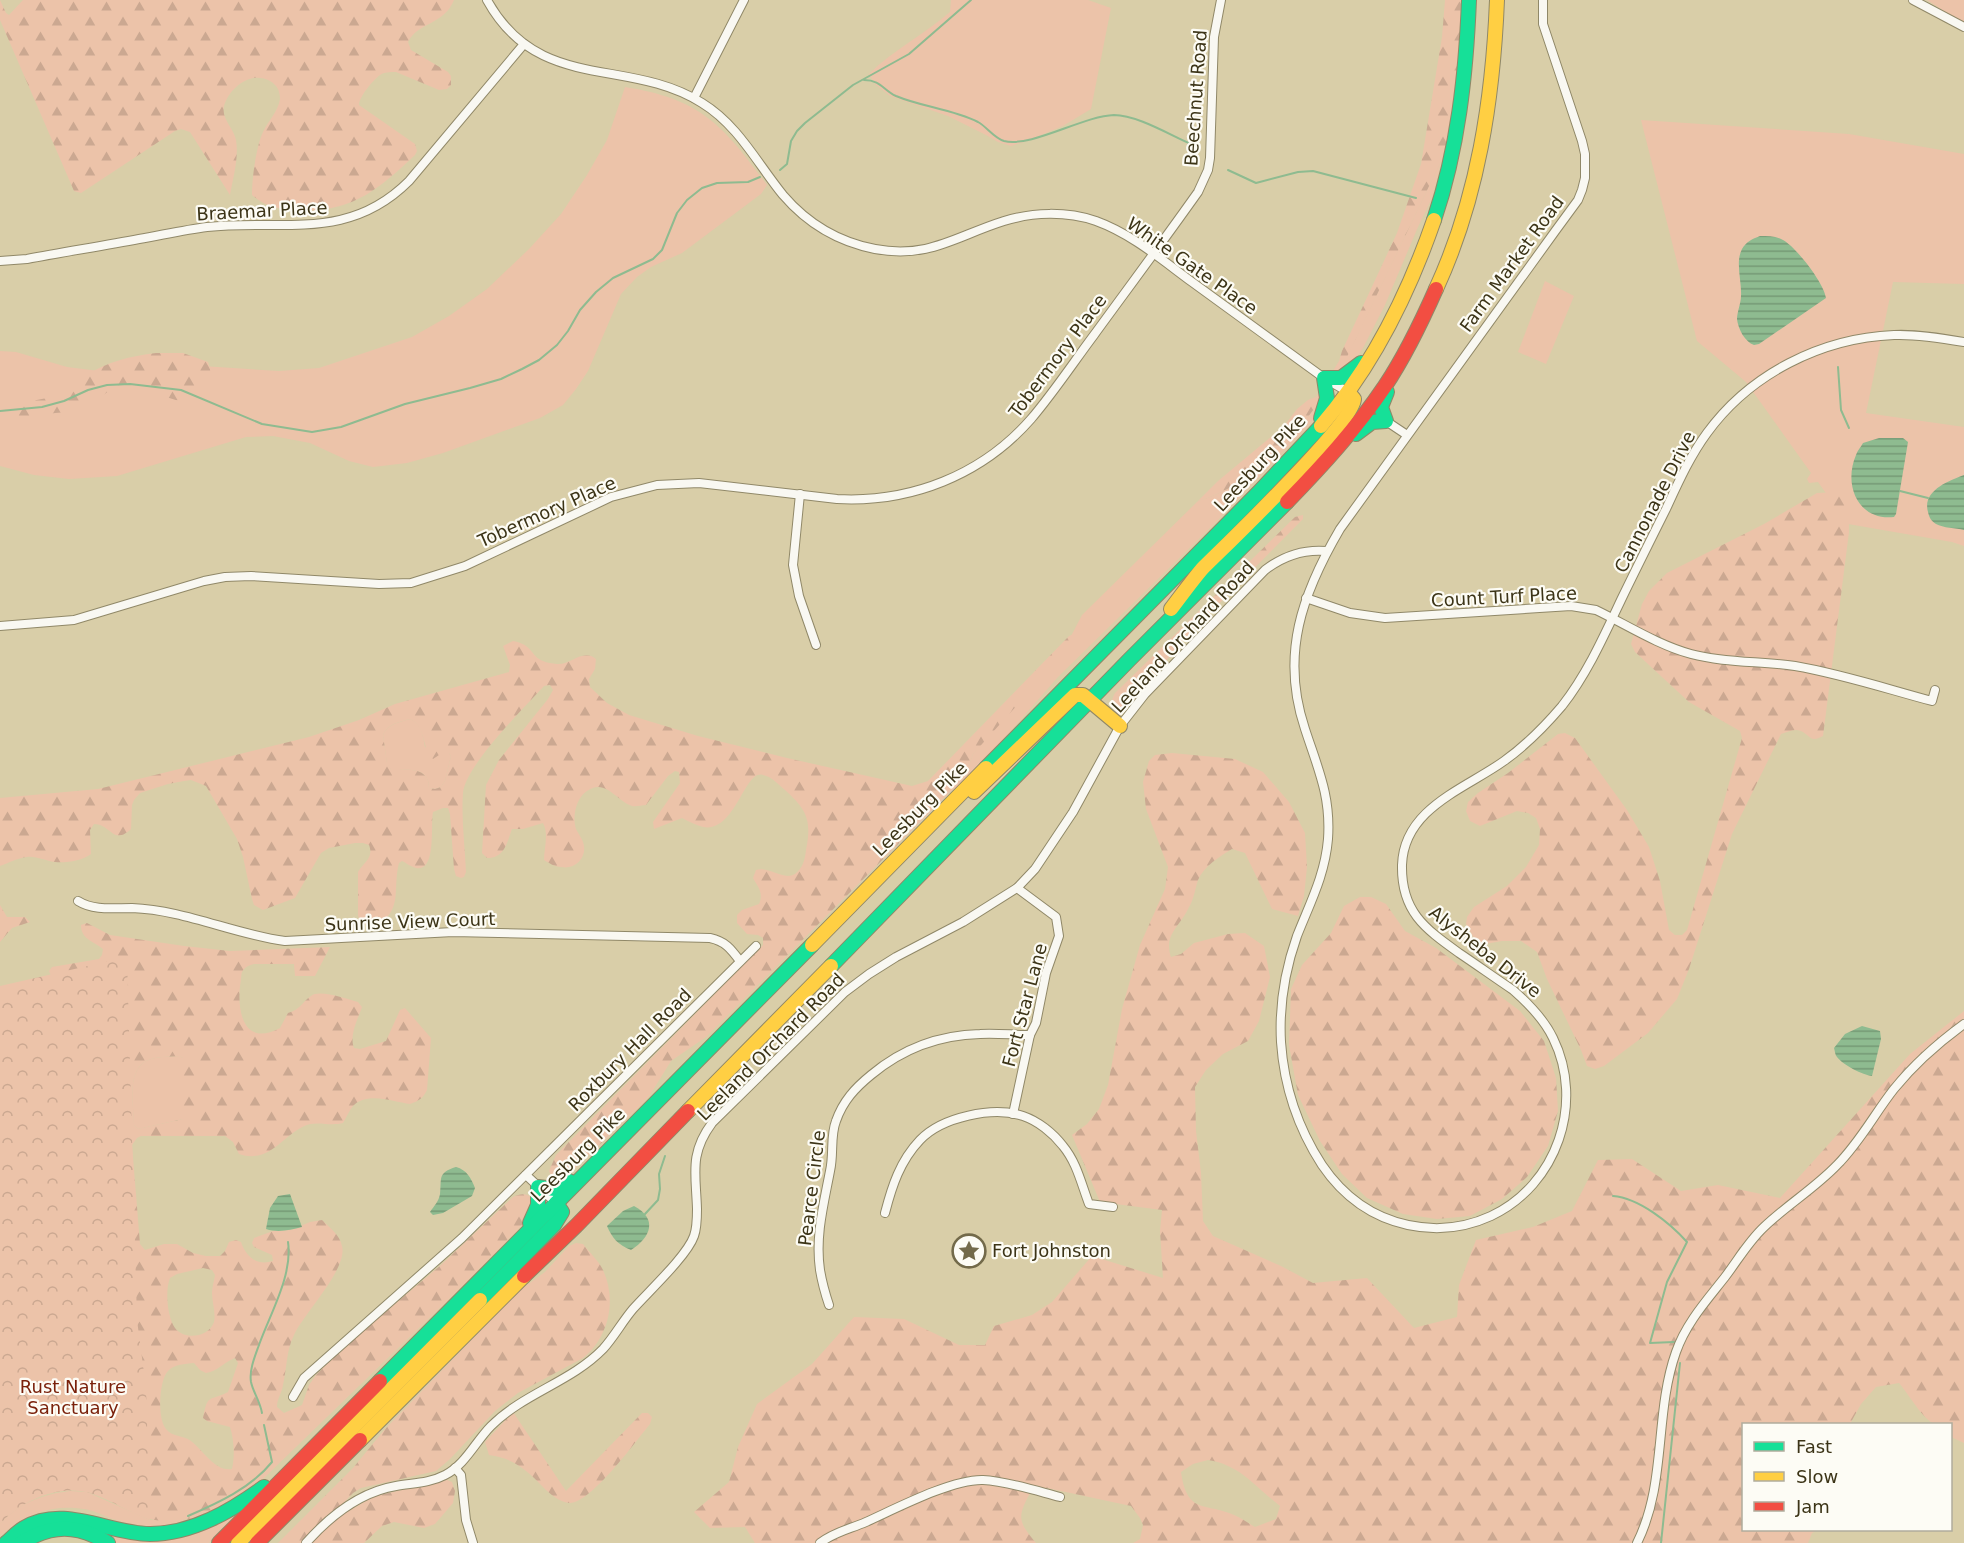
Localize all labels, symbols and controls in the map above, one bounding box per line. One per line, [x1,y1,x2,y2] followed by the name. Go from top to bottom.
[1180,29,1211,167] street label: Beechnut Road
[1455,192,1568,336] street label: Farm Market Road
[196,197,328,224] street label: Braemar Place
[1123,213,1262,319] street label: White Gate Place
[1004,290,1111,422] street label: Tobermory Place
[1209,410,1310,515] street label: Leesburg Pike
[1610,427,1699,576] street label: Cannonade Drive
[474,472,619,552] street label: Tobermory Place
[1107,557,1258,717] street label: Leeland Orchard Road
[1430,582,1578,611] street label: Count Turf Place
[868,757,971,860] street label: Leesburg Pike
[1425,901,1545,1002] street label: Alysheba Drive
[324,908,496,935] street label: Sunrise View Court
[998,941,1051,1069] street label: Fort Star Lane
[693,969,849,1125] street label: Leeland Orchard Road
[564,984,695,1115] street label: Roxbury Hall Road
[526,1103,629,1206] street label: Leesburg Pike
[794,1129,829,1247] street label: Pearce Circle
[951,1233,987,1269] place icon: Fort Johnston
[992,1240,1111,1261] place label: Fort Johnston
[20,1376,126,1418] park label: Rust Nature Sanctuary
[1742,1423,1952,1531] legend
[1796,1436,1832,1457] text: Fast
[1796,1466,1838,1487] text: Slow
[1795,1496,1830,1517] text: Jam

